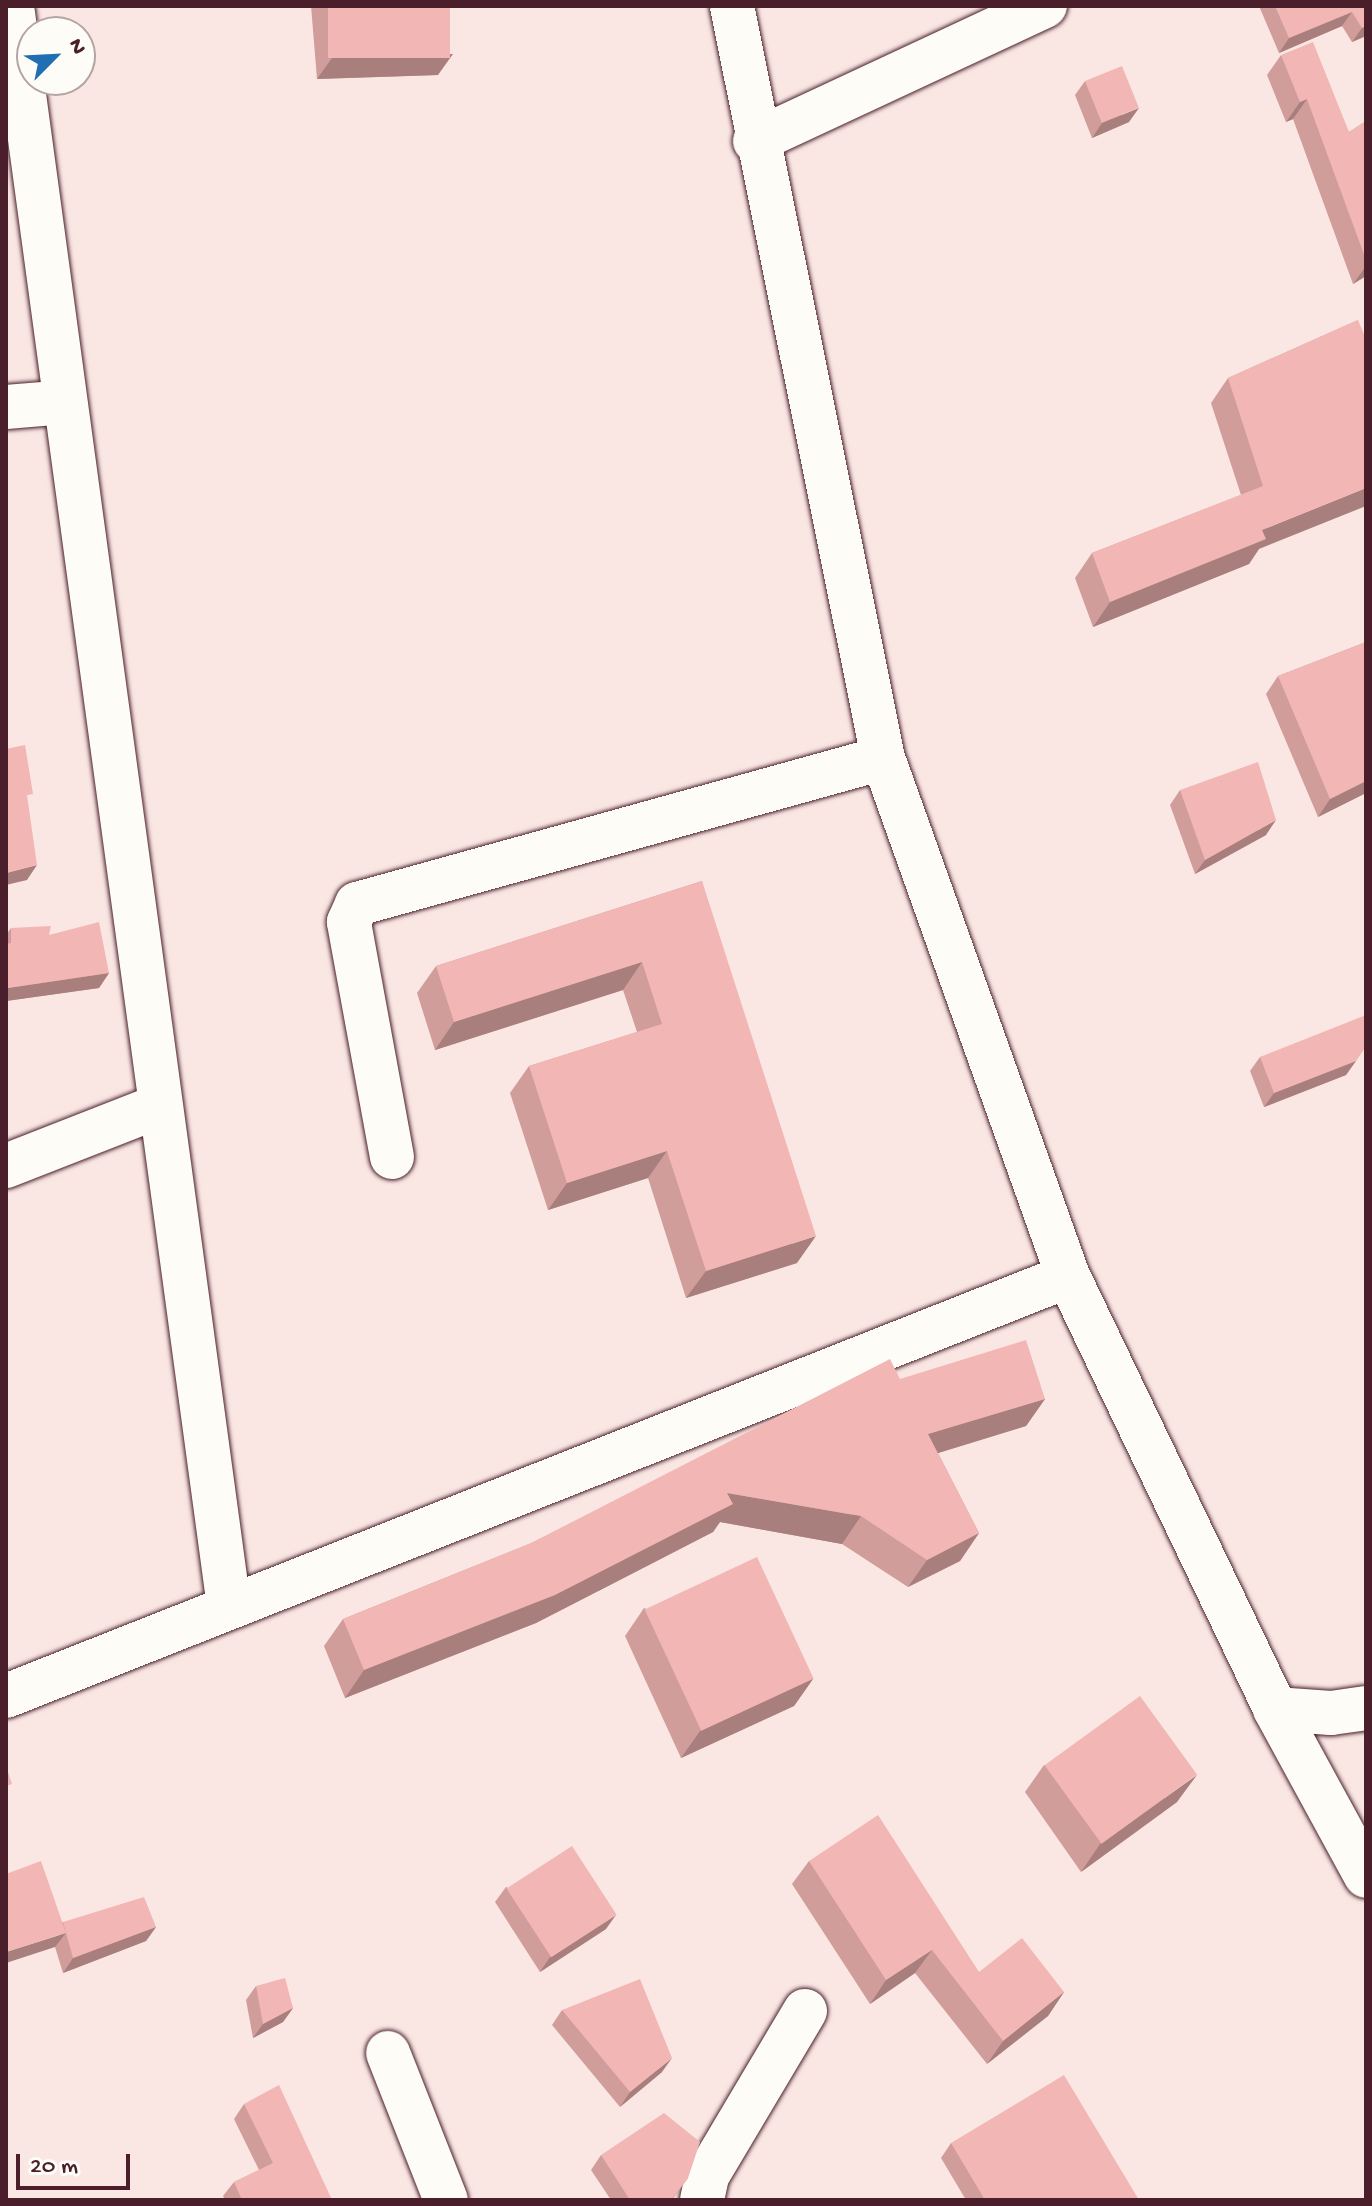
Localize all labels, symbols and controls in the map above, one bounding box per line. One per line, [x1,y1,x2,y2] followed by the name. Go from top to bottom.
[16,16,96,96] north arrow
[61,35,91,59] text: N
[20,2138,134,2188] scale bar
[30,2153,78,2182] text: 20 m

